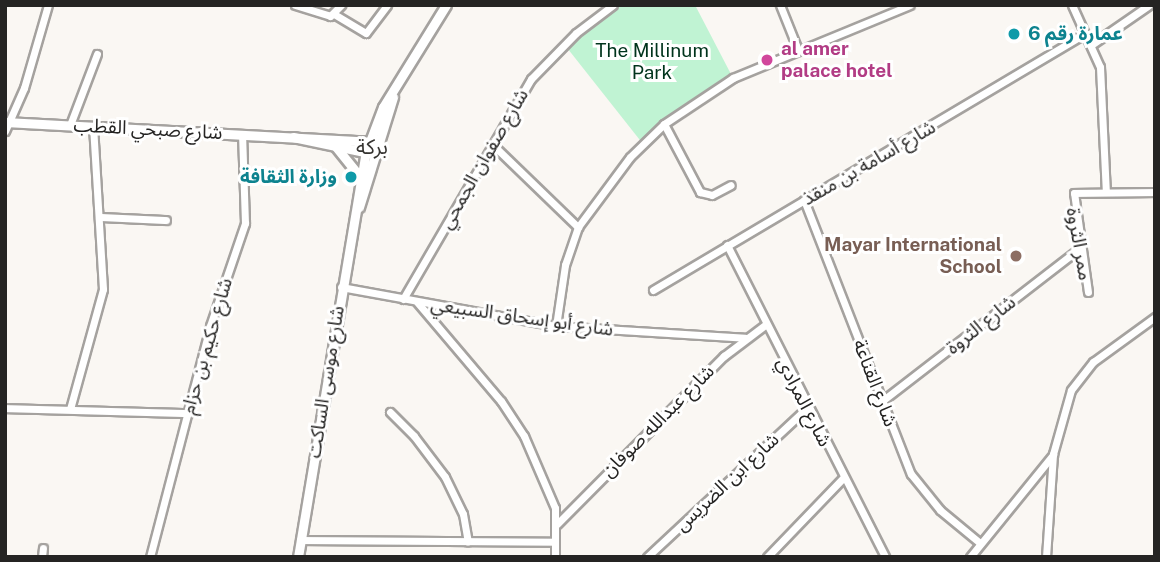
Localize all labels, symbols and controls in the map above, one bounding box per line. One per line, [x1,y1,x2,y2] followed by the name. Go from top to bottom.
[1028,23,1123,45] place label: عمارة رقم 6
[1006,26,1022,42] marker: عمارة رقم 6
[781,38,892,82] place label: al amer palace hotel
[595,40,709,84] park label: The Millinum Park
[759,52,775,68] marker: al amer palace hotel
[435,85,533,233] street label: شارع صفوان الجمحي
[73,114,223,144] street label: شارع صبحي القطب
[798,116,940,210] street label: شارع أسامة بن منقذ
[356,134,388,160] district label: بركة
[240,166,337,188] place label: وزارة الثقافة
[343,169,359,185] marker: وزارة الثقافة
[1061,206,1097,282] street label: ممر الثروة
[824,234,1002,278] place label: Mayar International School
[1008,248,1024,264] marker: Mayar International School
[177,275,237,417] street label: شارع حكيم بن حزام
[942,291,1020,359] street label: شارع الثروة
[429,293,615,341] street label: شارع أبو إسحاق السبيعي
[303,304,349,460] street label: شارع موسى الساكت
[848,336,902,430] street label: شارع القناعة
[772,354,836,450] street label: شارع المرادي
[597,360,719,482] street label: شارع عبدالله صوفان
[670,428,784,536] street label: شارع ابن الضريس

